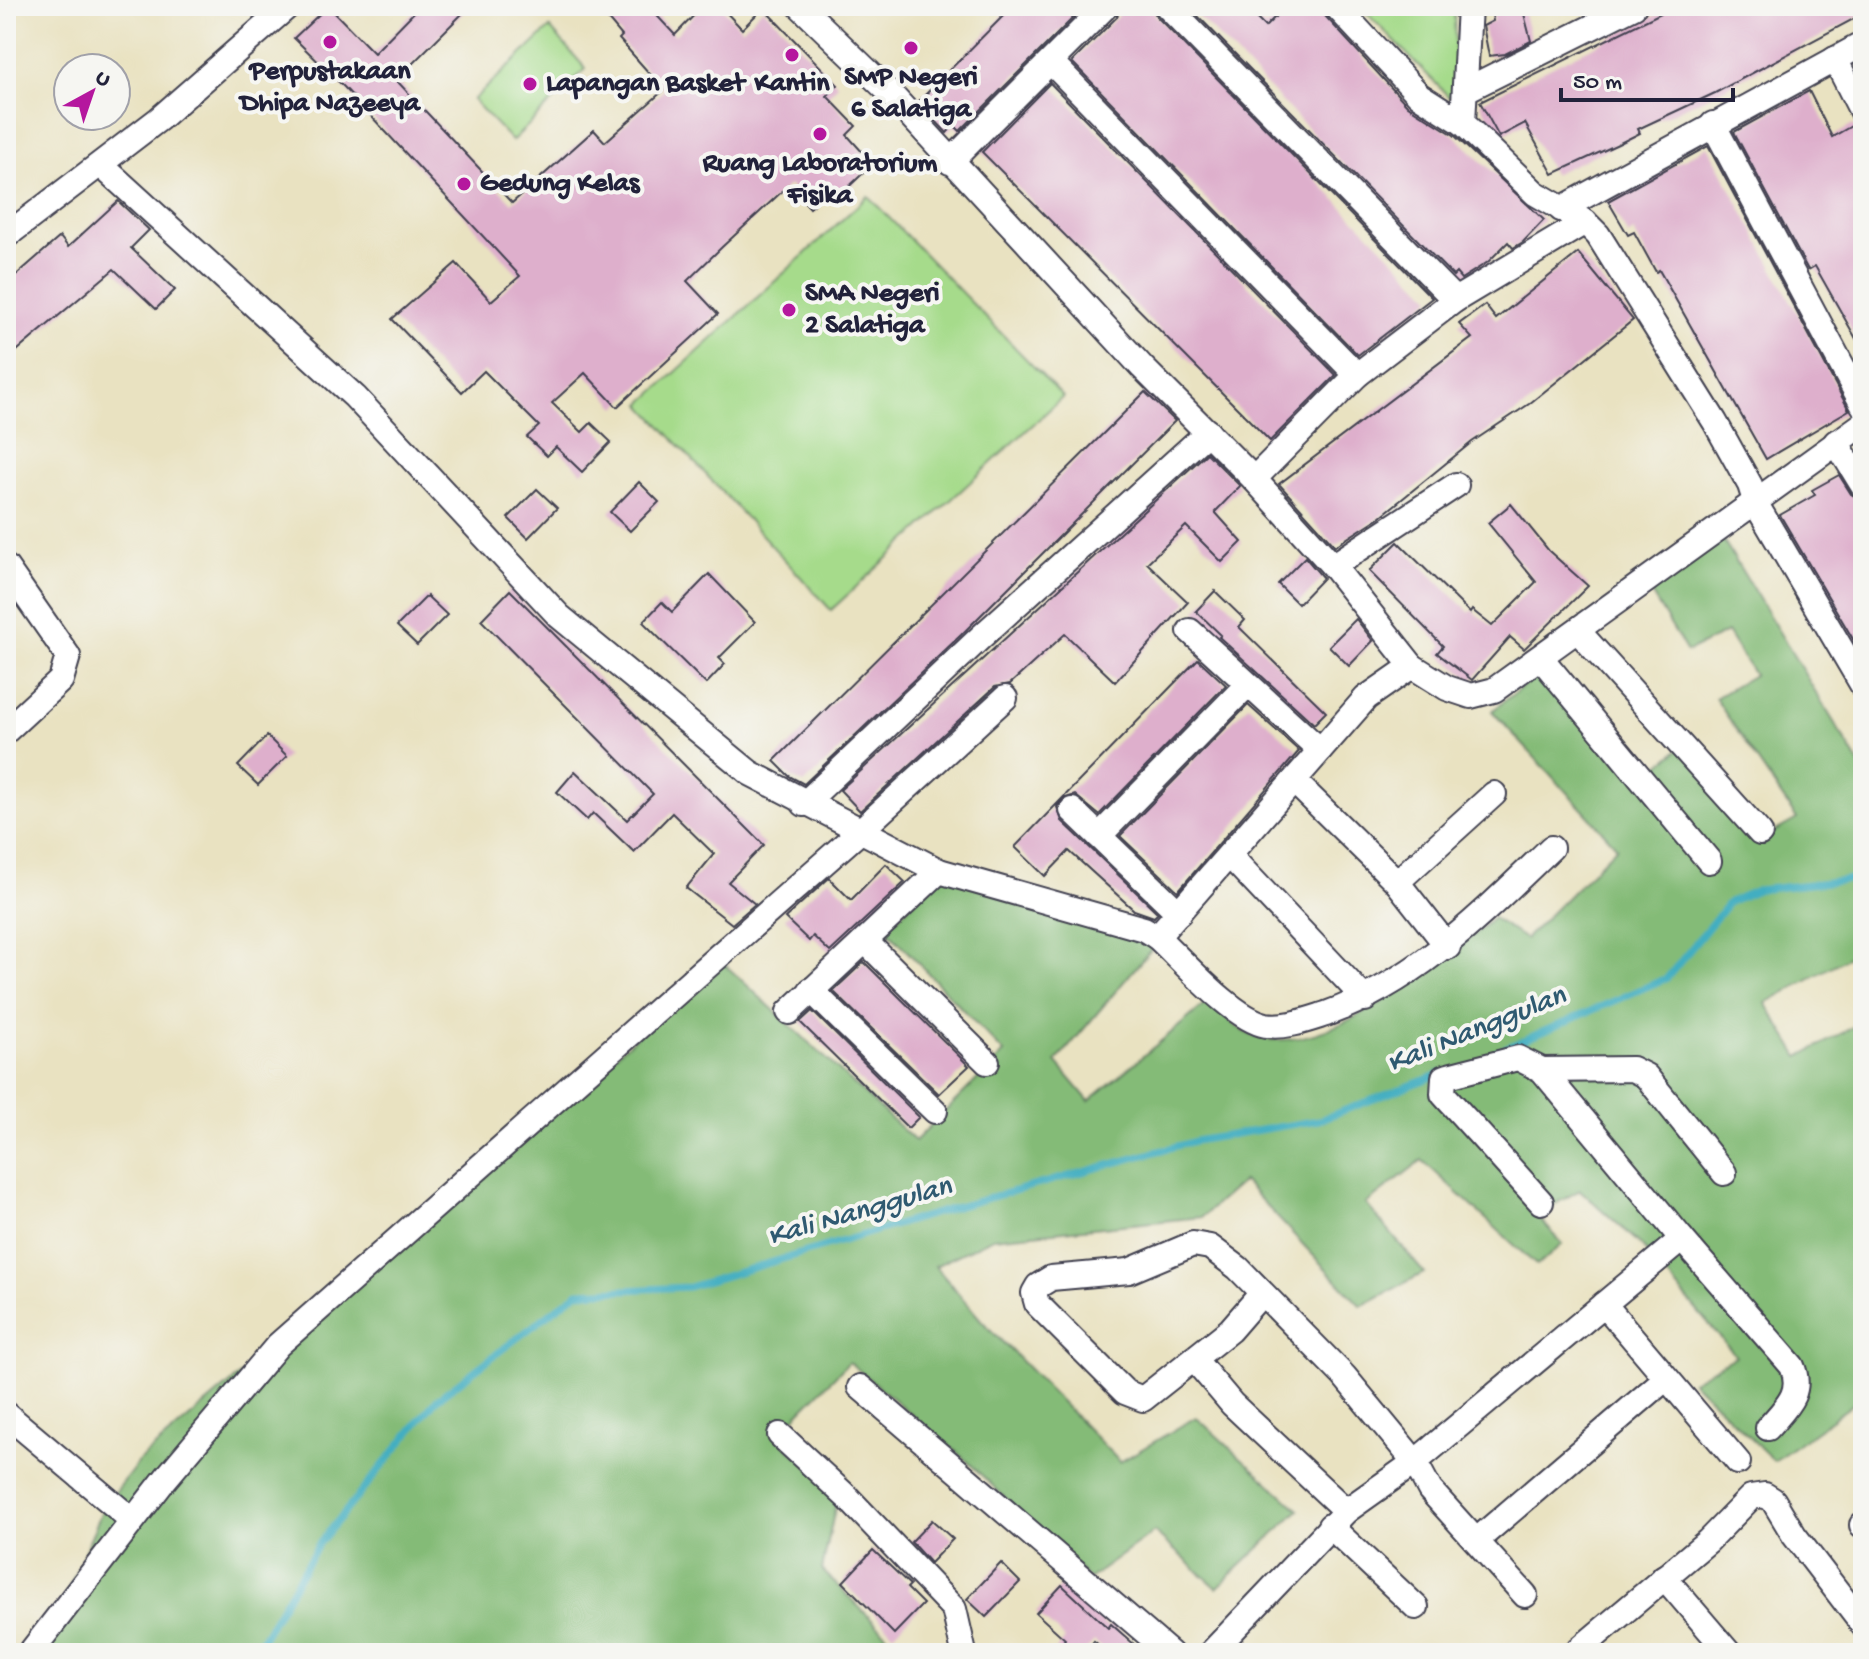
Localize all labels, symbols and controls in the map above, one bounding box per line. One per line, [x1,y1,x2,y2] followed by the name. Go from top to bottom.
[321,33,339,51] marker: Perpustakaan Dhipa Nazeeya
[902,39,920,57] marker: SMP Negeri 6 Salatiga
[783,46,801,64] marker: Kantin
[52,52,132,132] north arrow
[1561,52,1733,102] scale bar
[237,56,421,121] place label: Perpustakaan Dhipa Nazeeya
[844,62,978,127] place label: SMP Negeri 6 Salatiga
[89,66,116,94] text: U
[546,68,747,101] place label: Lapangan Basket
[753,68,830,101] place label: Kantin
[1573,69,1622,98] text: 50 m
[521,75,539,93] marker: Lapangan Basket
[811,125,829,143] marker: Ruang Laboratorium Fisika
[702,148,937,213] place label: Ruang Laboratorium Fisika
[480,168,641,201] place label: Gedung Kelas
[455,175,473,193] marker: Gedung Kelas
[805,278,940,343] place label: SMA Negeri 2 Salatiga
[780,301,798,319] marker: SMA Negeri 2 Salatiga
[1383,979,1572,1083] water label: Kali Nanggulan
[764,1170,957,1256] water label: Kali Nanggulan

